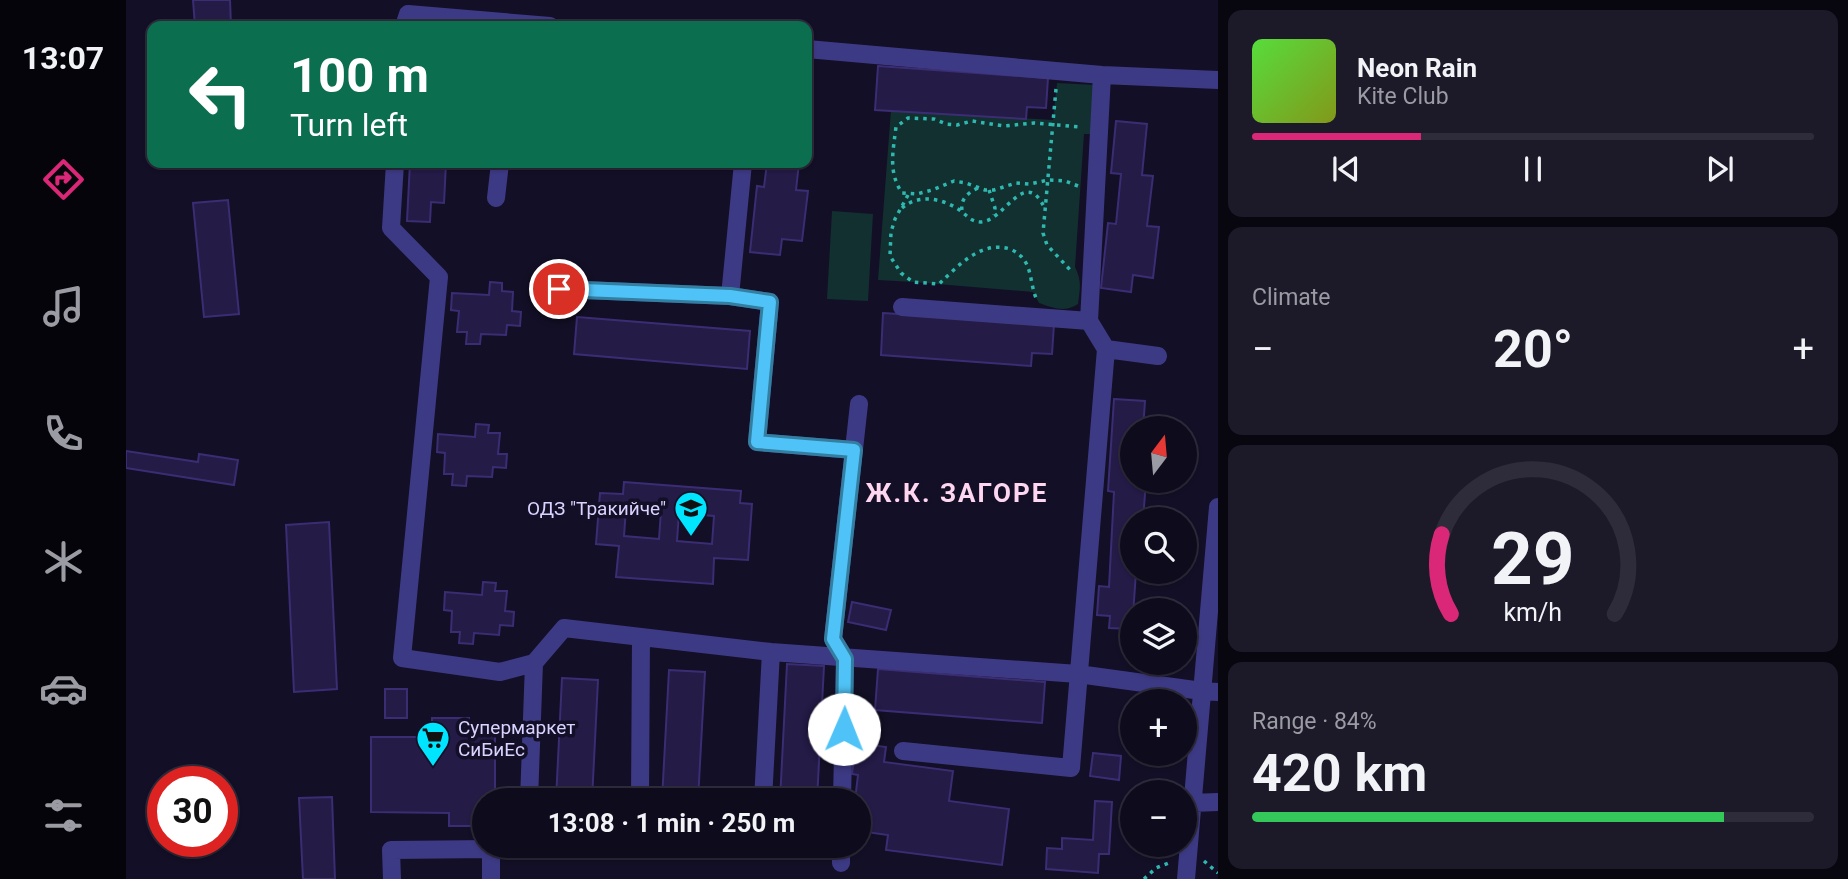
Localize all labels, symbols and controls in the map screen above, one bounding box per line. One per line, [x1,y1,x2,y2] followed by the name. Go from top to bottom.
[22,39,104,77] text: 13:07
[290,47,429,104] text: 100 m
[175,49,266,140] icon: left
[1357,53,1477,83] text: Neon Rain
[1357,83,1449,110] text: Kite Club
[290,106,408,144] text: Turn left
[1327,150,1365,188] icon: previous
[1514,150,1552,188] icon: pause
[1701,150,1739,188] icon: next
[39,155,88,204] icon: directions
[529,259,589,319] pin
[540,270,578,308] icon: arrive
[39,282,88,331] icon: music
[1252,284,1331,311] text: Climate
[1493,319,1573,380] text: 20°
[1252,327,1274,371] text: −
[1792,327,1814,371] text: +
[39,409,88,458] icon: phone
[1120,416,1197,494] north arrow
[1120,416,1197,857] map controls
[866,478,1048,508] district label: Ж.К. ЗАГОРE
[672,489,710,538] school or university icon: ОДЗ "Тракийче"
[527,497,666,520] place label: ОДЗ "Тракийче"
[1120,507,1197,584] button: search
[1491,517,1575,603] text: 29
[39,537,88,586] icon: climate
[1120,598,1197,675] button: layers
[1504,598,1562,627] text: km/h
[39,664,88,713] icon: car
[1120,689,1197,766] button: +
[807,692,881,766] position arrow
[1252,708,1377,735] text: Range · 84%
[458,716,575,761] place label: Супермаркет СиБиЕс
[414,719,452,768] supermarket icon: Супермаркет СиБиЕс
[1252,743,1427,804] text: 420 km
[147,766,238,857] speed limit sign: 30
[1120,780,1197,857] button: −
[39,791,88,840] icon: filters
[548,808,795,838] text: 13:08 · 1 min · 250 m

